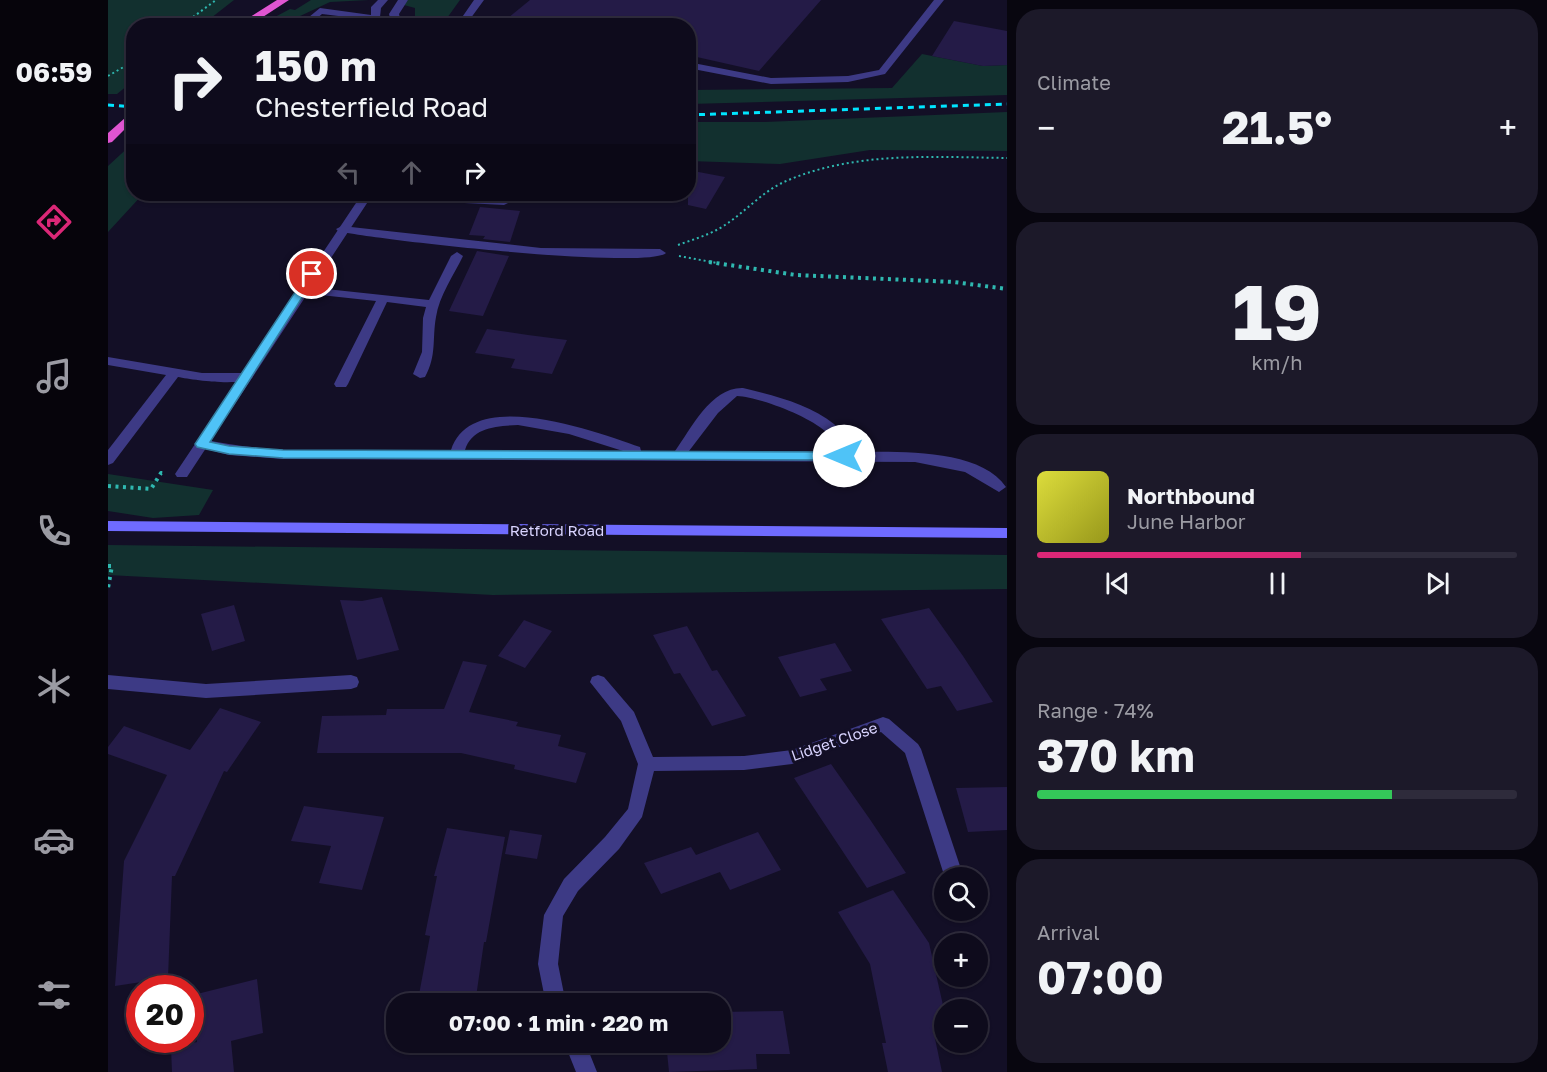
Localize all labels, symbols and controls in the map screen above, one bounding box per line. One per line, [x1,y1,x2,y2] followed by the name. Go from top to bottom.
[255,40,377,90] text: 150 m
[156,42,234,120] icon: right
[16,56,92,88] text: 06:59
[1037,70,1111,94] text: Climate
[255,91,488,123] text: Chesterfield Road
[1222,100,1332,154] text: 21.5°
[1037,108,1055,147] text: −
[1499,108,1517,147] text: +
[332,156,365,189] icon: left
[395,156,428,189] icon: ahead
[458,156,491,189] icon: right
[33,201,75,243] icon: directions
[286,248,337,299] pin
[295,257,328,290] icon: arrive
[1232,264,1322,357] text: 19
[1252,350,1302,374] text: km/h
[33,355,75,397] icon: music
[812,424,876,488] position arrow
[1127,482,1255,509] text: Northbound
[1127,509,1246,533] text: June Harbor
[33,510,75,552] icon: phone
[510,521,604,539] street label: Retford Road
[1101,567,1134,600] icon: previous
[1261,567,1294,600] icon: pause
[1421,567,1454,600] icon: next
[33,665,75,707] icon: climate
[1037,698,1154,722] text: Range · 74%
[789,718,880,764] street label: Lidget Close
[1037,728,1195,782] text: 370 km
[33,819,75,861] icon: car
[934,867,988,1053] map controls
[934,867,988,921] button: search
[1037,920,1100,944] text: Arrival
[934,933,988,987] button: +
[1037,950,1164,1004] text: 07:00
[33,974,75,1016] icon: filters
[126,975,204,1053] speed limit sign: 20
[934,999,988,1053] button: −
[449,1009,668,1036] text: 07:00 · 1 min · 220 m

